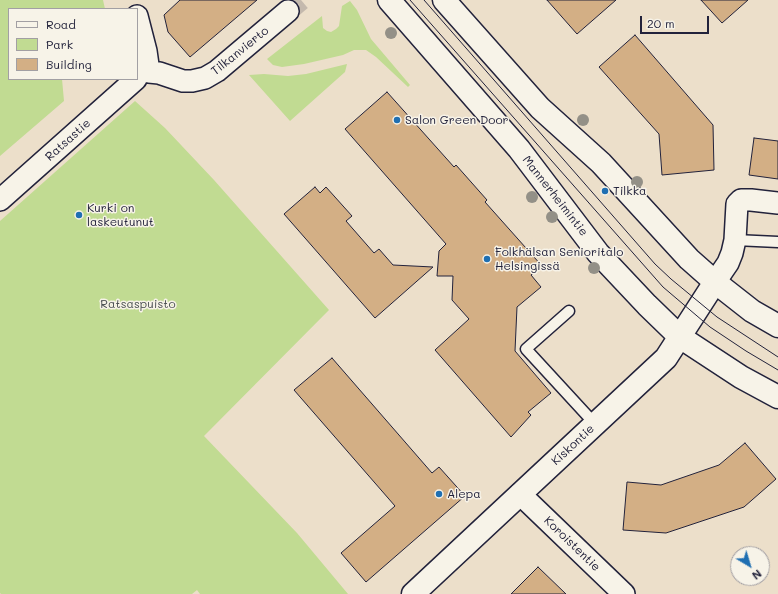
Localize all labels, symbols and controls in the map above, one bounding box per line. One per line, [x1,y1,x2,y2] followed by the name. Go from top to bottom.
[8,8,138,80] legend
[642,8,711,34] scale bar
[647,15,675,31] text: 20 m
[46,16,76,32] text: Road
[208,23,272,79] street label: Tilkanvierto
[46,36,73,52] text: Park
[46,56,92,72] text: Building
[405,113,509,127] place label: Salon Green Door
[392,115,402,125] marker: Salon Green Door
[42,116,94,164] street label: Ratsastie
[519,153,591,239] street label: Mannerheimintie
[613,184,647,198] place label: Tilkka
[600,186,610,196] marker: Tilkka
[87,201,154,229] place label: Kurki on laskeutunut
[74,210,84,220] marker: Kurki on laskeutunut
[495,245,623,273] place label: Folkhälsan Senioritalo Helsingissä
[482,254,492,264] marker: Folkhälsan Senioritalo Helsingissä
[100,297,176,311] park label: Ratsaspuisto
[549,422,597,468] street label: Kiskontie
[447,487,481,501] place label: Alepa
[434,489,444,499] marker: Alepa
[541,514,603,574] street label: Koroistentie
[730,546,770,586] north arrow
[749,567,765,584] text: N

